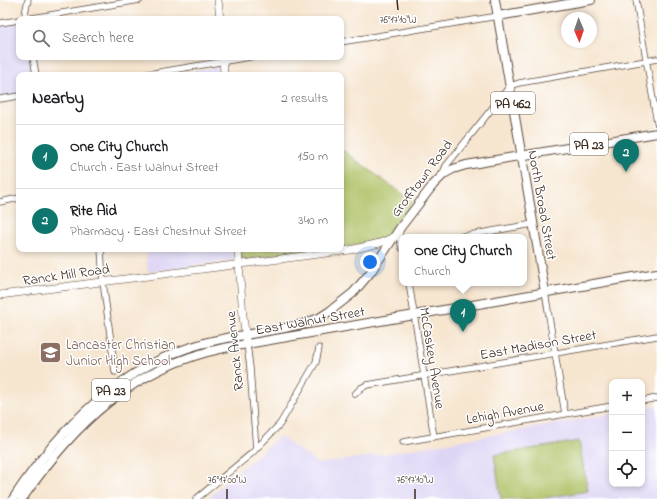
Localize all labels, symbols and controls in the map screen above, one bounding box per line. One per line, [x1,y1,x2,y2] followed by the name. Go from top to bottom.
[561,12,597,48] north arrow
[379,13,417,28] text: 76°17'10"W
[16,16,344,60] search box
[30,27,52,49] icon: search
[62,27,134,49] text: Search here
[32,86,84,111] text: Nearby
[281,89,328,108] text: 2 results
[491,92,535,114] road number: PA 462
[570,133,608,155] road number: PA 23
[70,136,168,158] text: One City Church
[386,136,458,222] street label: Grofftown Road
[613,139,639,172] pin: 2
[43,147,47,166] text: 1
[297,147,328,166] text: 150 m
[522,149,562,262] street label: North Broad Street
[70,158,219,177] text: Church · East Walnut Street
[70,200,117,222] text: Rite Aid
[42,211,48,230] text: 2
[298,211,328,230] text: 340 m
[70,222,247,241] text: Pharmacy · East Chestnut Street
[399,234,527,286] popup
[414,240,512,262] text: One City Church
[360,252,380,272] your location
[21,259,111,292] street label: Ranck Mill Road
[414,262,451,281] text: Church
[450,299,476,332] pin: 1
[254,301,367,341] street label: East Walnut Street
[412,306,450,411] street label: McCaskey Avenue
[221,309,250,392] street label: Ranck Avenue
[478,325,598,366] street label: East Madison Street
[66,335,175,373] place label: Lancaster Christian Junior High School
[38,339,64,365] school or university icon: Lancaster Christian Junior High School
[92,379,130,401] road number: PA 23
[609,379,645,487] map controls
[609,379,645,415] button: +
[465,396,547,432] street label: Lehigh Avenue
[609,415,645,451] button: −
[609,451,645,487] button: locate
[208,473,246,488] text: 76°17'00"W
[396,473,434,488] text: 76°17'10"W

